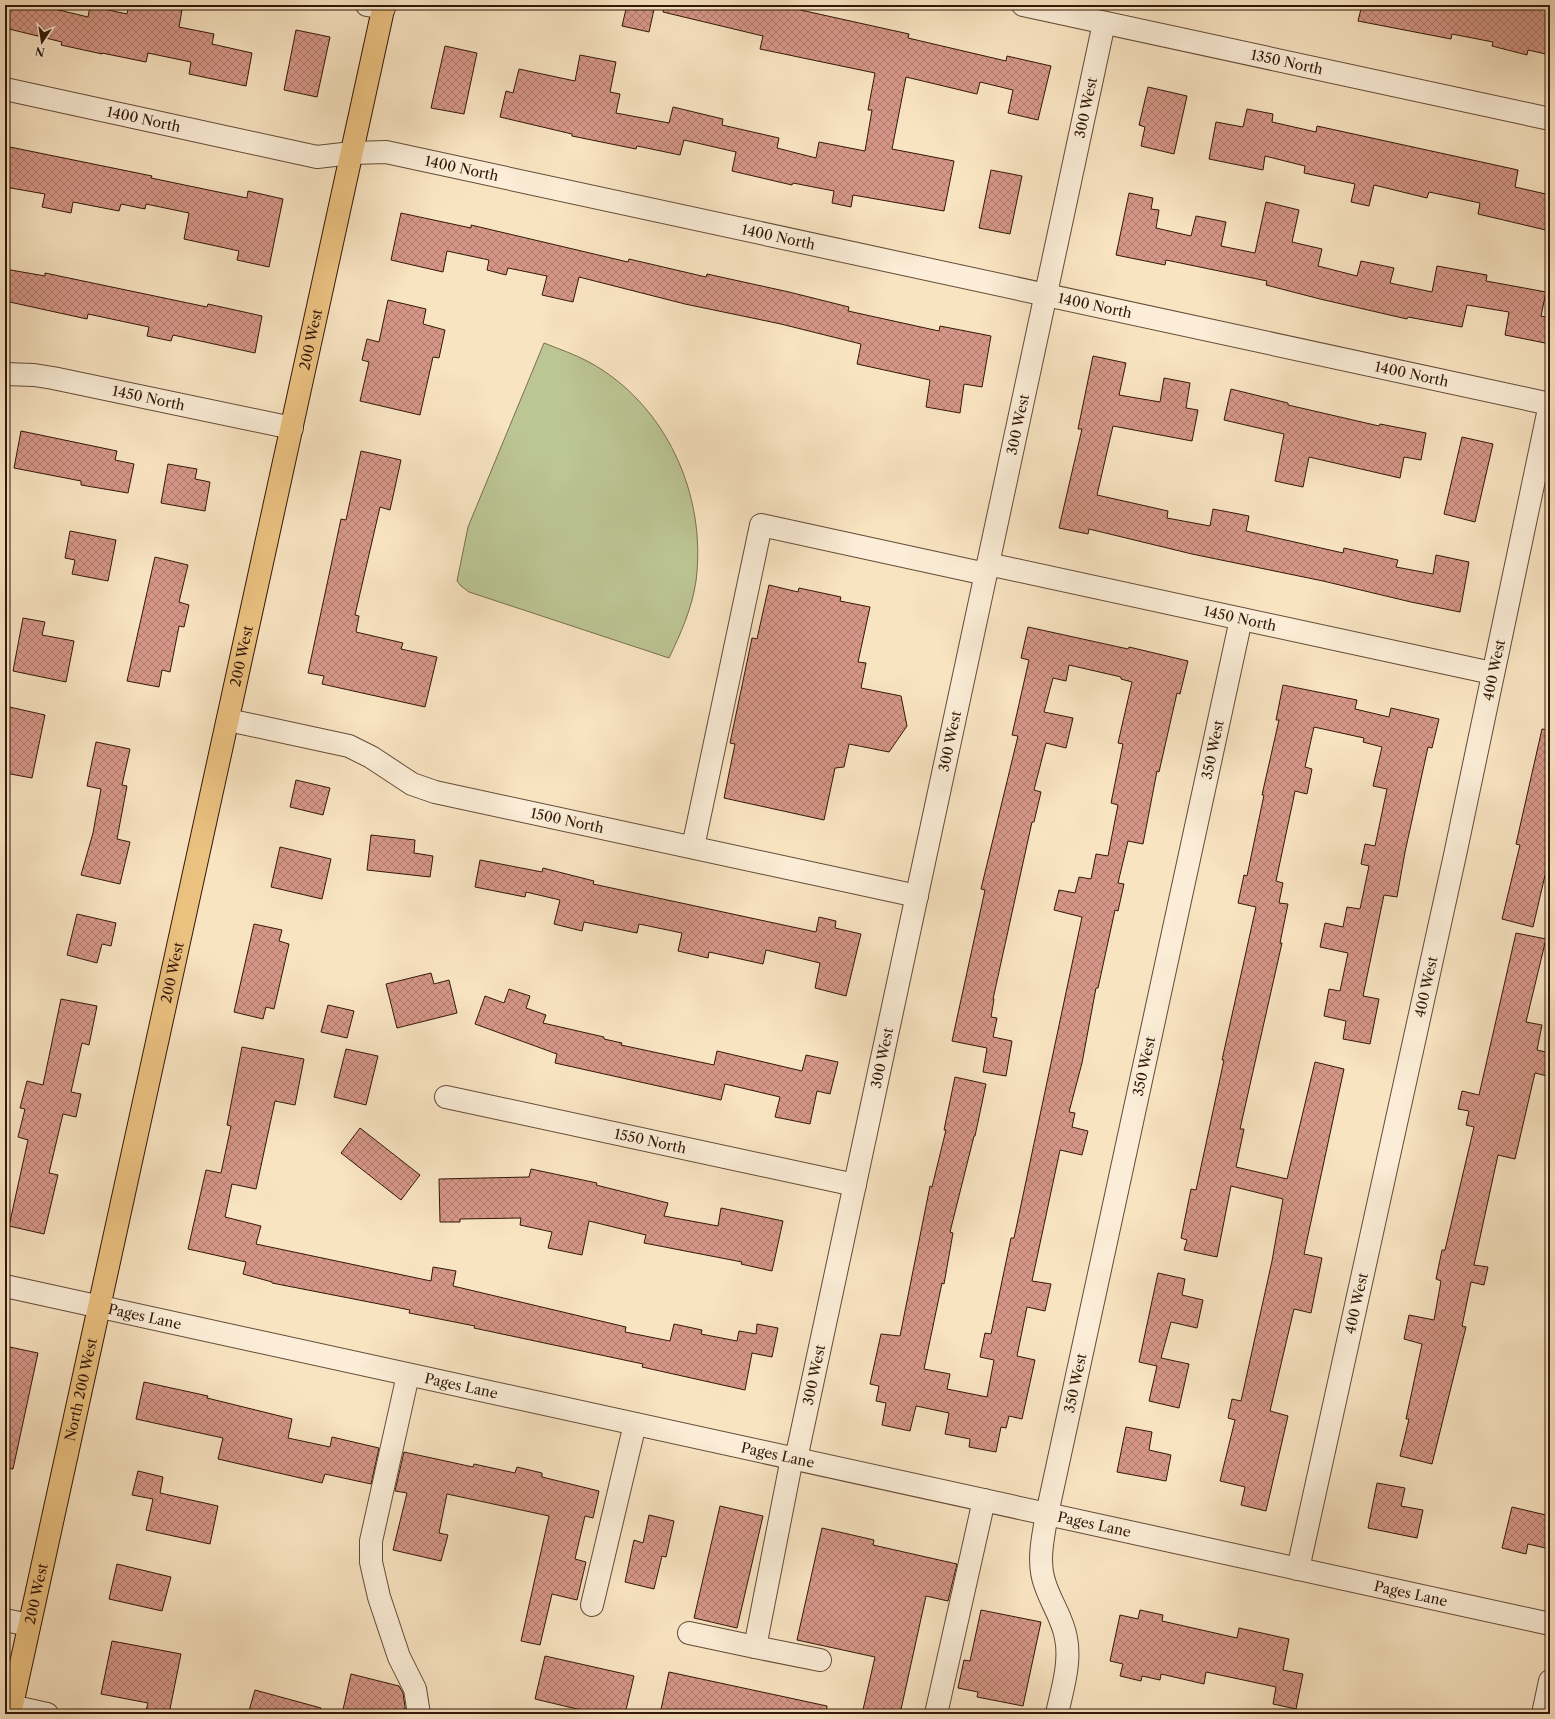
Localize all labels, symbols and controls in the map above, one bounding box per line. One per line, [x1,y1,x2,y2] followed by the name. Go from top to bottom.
[22,22,62,62] north arrow
[33,44,46,60] text: N
[1249,46,1325,79] street label: 1350 North
[1071,76,1101,140] street label: 300 West
[105,102,182,136] street label: 1400 North
[423,152,500,185] street label: 1400 North
[740,220,817,254] street label: 1400 North
[1056,289,1134,322] street label: 1400 North
[295,307,326,372] street label: 200 West
[1373,357,1450,391] street label: 1400 North
[111,382,187,414] street label: 1450 North
[1003,392,1033,457] street label: 300 West
[1202,602,1278,635] street label: 1450 North
[226,624,257,688] street label: 200 West
[1479,638,1509,702] street label: 400 West
[935,709,965,773] street label: 300 West
[1197,718,1228,781] street label: 350 West
[529,804,606,837] street label: 1500 North
[157,940,188,1005] street label: 200 West
[1411,955,1441,1019] street label: 400 West
[867,1026,897,1090] street label: 300 West
[1129,1035,1159,1098] street label: 350 West
[613,1124,688,1158] street label: 1550 North
[1341,1271,1372,1336] street label: 400 West
[106,1300,183,1333] street label: Pages Lane
[61,1336,101,1443] street label: North 200 West
[799,1343,829,1407] street label: 300 West
[1060,1352,1091,1414] street label: 350 West
[423,1369,500,1403] street label: Pages Lane
[739,1438,816,1472] street label: Pages Lane
[1056,1508,1133,1541] street label: Pages Lane
[21,1562,52,1626] street label: 200 West
[1372,1577,1449,1610] street label: Pages Lane

